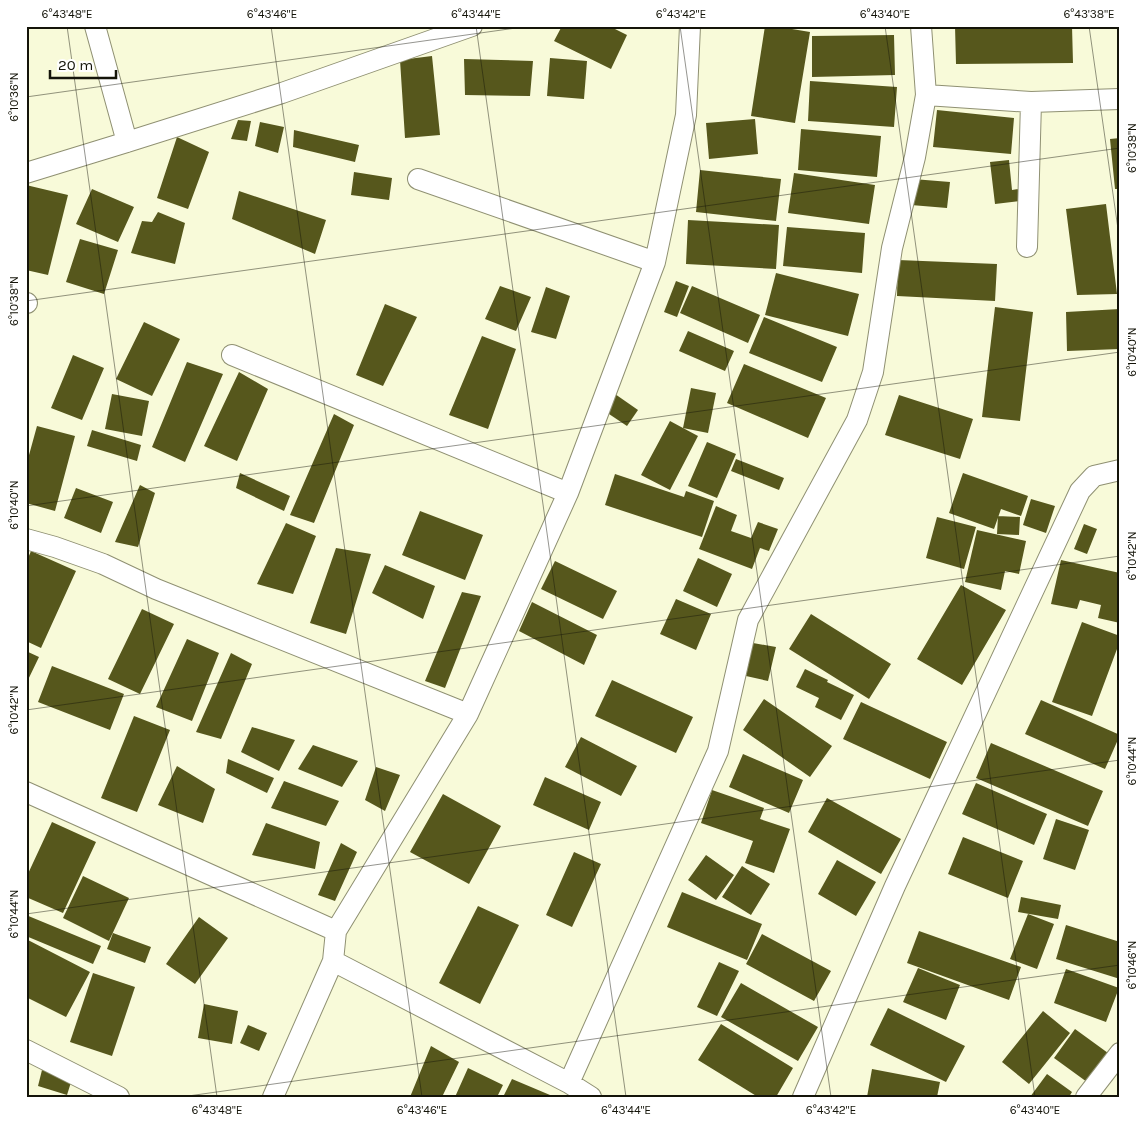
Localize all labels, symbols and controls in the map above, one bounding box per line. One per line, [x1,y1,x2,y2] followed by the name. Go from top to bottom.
[42,7,92,21] text: 6°43'48"E
[247,7,297,21] text: 6°43'46"E
[451,7,501,21] text: 6°43'44"E
[656,7,706,21] text: 6°43'42"E
[860,7,910,21] text: 6°43'40"E
[1063,7,1115,21] text: 6°43'38"E
[50,48,116,80] scale bar
[58,56,93,74] text: 20 m
[7,72,21,122] text: 6°10'36"N
[1125,123,1139,173] text: 6°10'38"N
[7,276,21,326] text: 6°10'38"N
[1125,327,1139,377] text: 6°10'40"N
[7,480,21,530] text: 6°10'40"N
[1125,531,1139,581] text: 6°10'42"N
[7,685,21,735] text: 6°10'42"N
[1125,737,1139,785] text: 6°10'44"N
[7,890,21,938] text: 6°10'44"N
[1125,940,1139,990] text: 6°10'46"N
[192,1103,242,1117] text: 6°43'48"E
[397,1103,447,1117] text: 6°43'46"E
[601,1103,651,1117] text: 6°43'44"E
[806,1103,856,1117] text: 6°43'42"E
[1010,1103,1060,1117] text: 6°43'40"E

